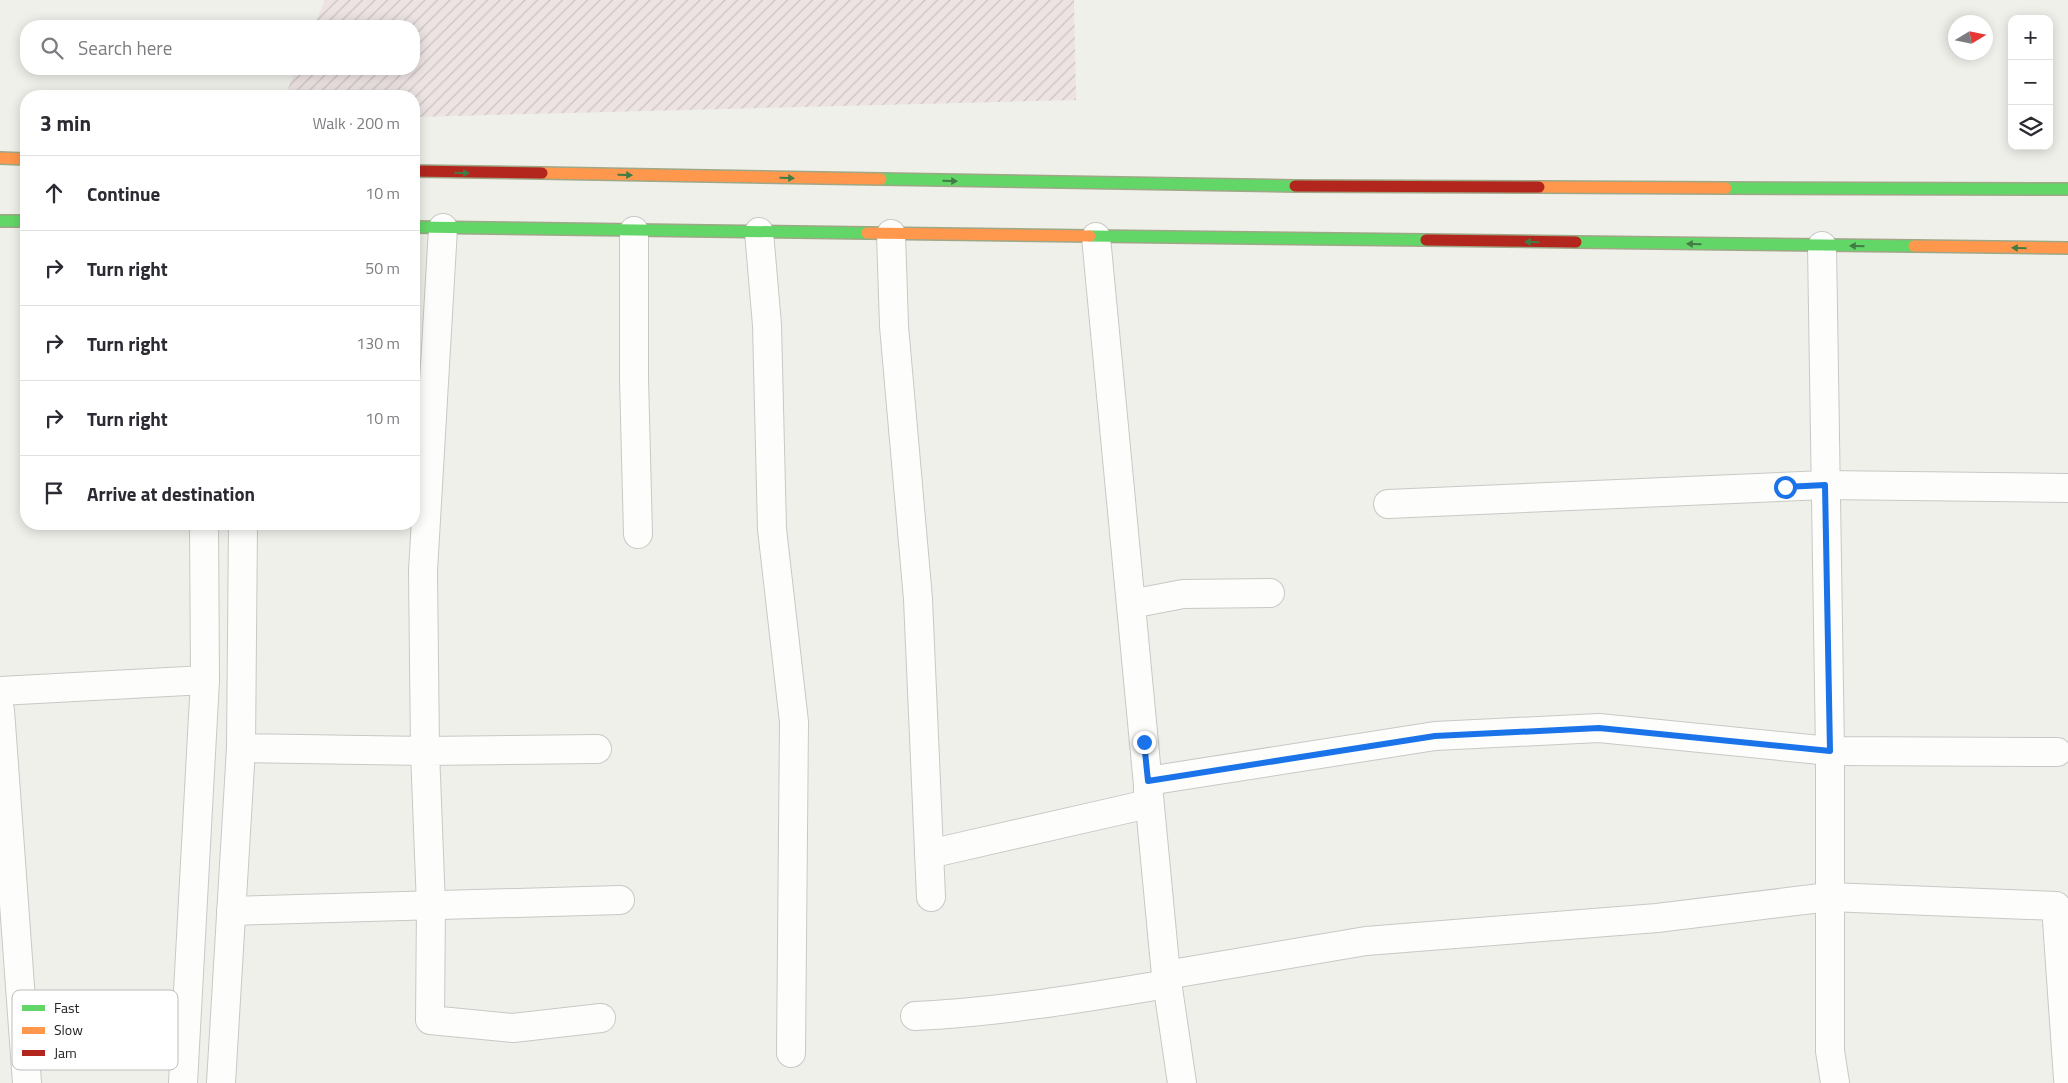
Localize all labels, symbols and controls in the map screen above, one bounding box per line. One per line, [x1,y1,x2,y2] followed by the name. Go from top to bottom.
[1948,15,1993,60] north arrow
[2008,15,2053,150] map controls
[2008,15,2053,60] button: +
[20,20,420,75] search box
[78,33,172,62] text: Search here
[38,34,66,62] icon: search
[2008,60,2053,105] button: −
[2008,105,2053,150] button: layers
[40,107,91,139] text: 3 min
[312,111,400,135] text: Walk · 200 m
[455,169,471,177] one-way arrow
[617,172,633,180] one-way arrow
[780,174,796,182] one-way arrow
[942,177,958,185] one-way arrow
[40,179,68,207] icon: ahead
[87,179,160,208] text: Continue
[365,181,400,205] text: 10 m
[1524,238,1540,246] one-way arrow
[1686,240,1702,248] one-way arrow
[1849,242,1865,250] one-way arrow
[2011,244,2027,252] one-way arrow
[40,254,68,282] icon: right
[87,254,168,283] text: Turn right
[365,256,400,280] text: 50 m
[40,329,68,357] icon: right
[87,329,168,358] text: Turn right
[356,331,400,355] text: 130 m
[40,404,68,432] icon: right
[87,404,168,433] text: Turn right
[365,406,400,430] text: 10 m
[1774,476,1797,499] route start
[40,479,68,507] icon: arrive
[87,479,255,508] text: Arrive at destination
[1133,731,1156,754] route end
[12,990,178,1070] legend
[54,997,79,1018] text: Fast
[54,1019,83,1040] text: Slow
[54,1042,77,1063] text: Jam

